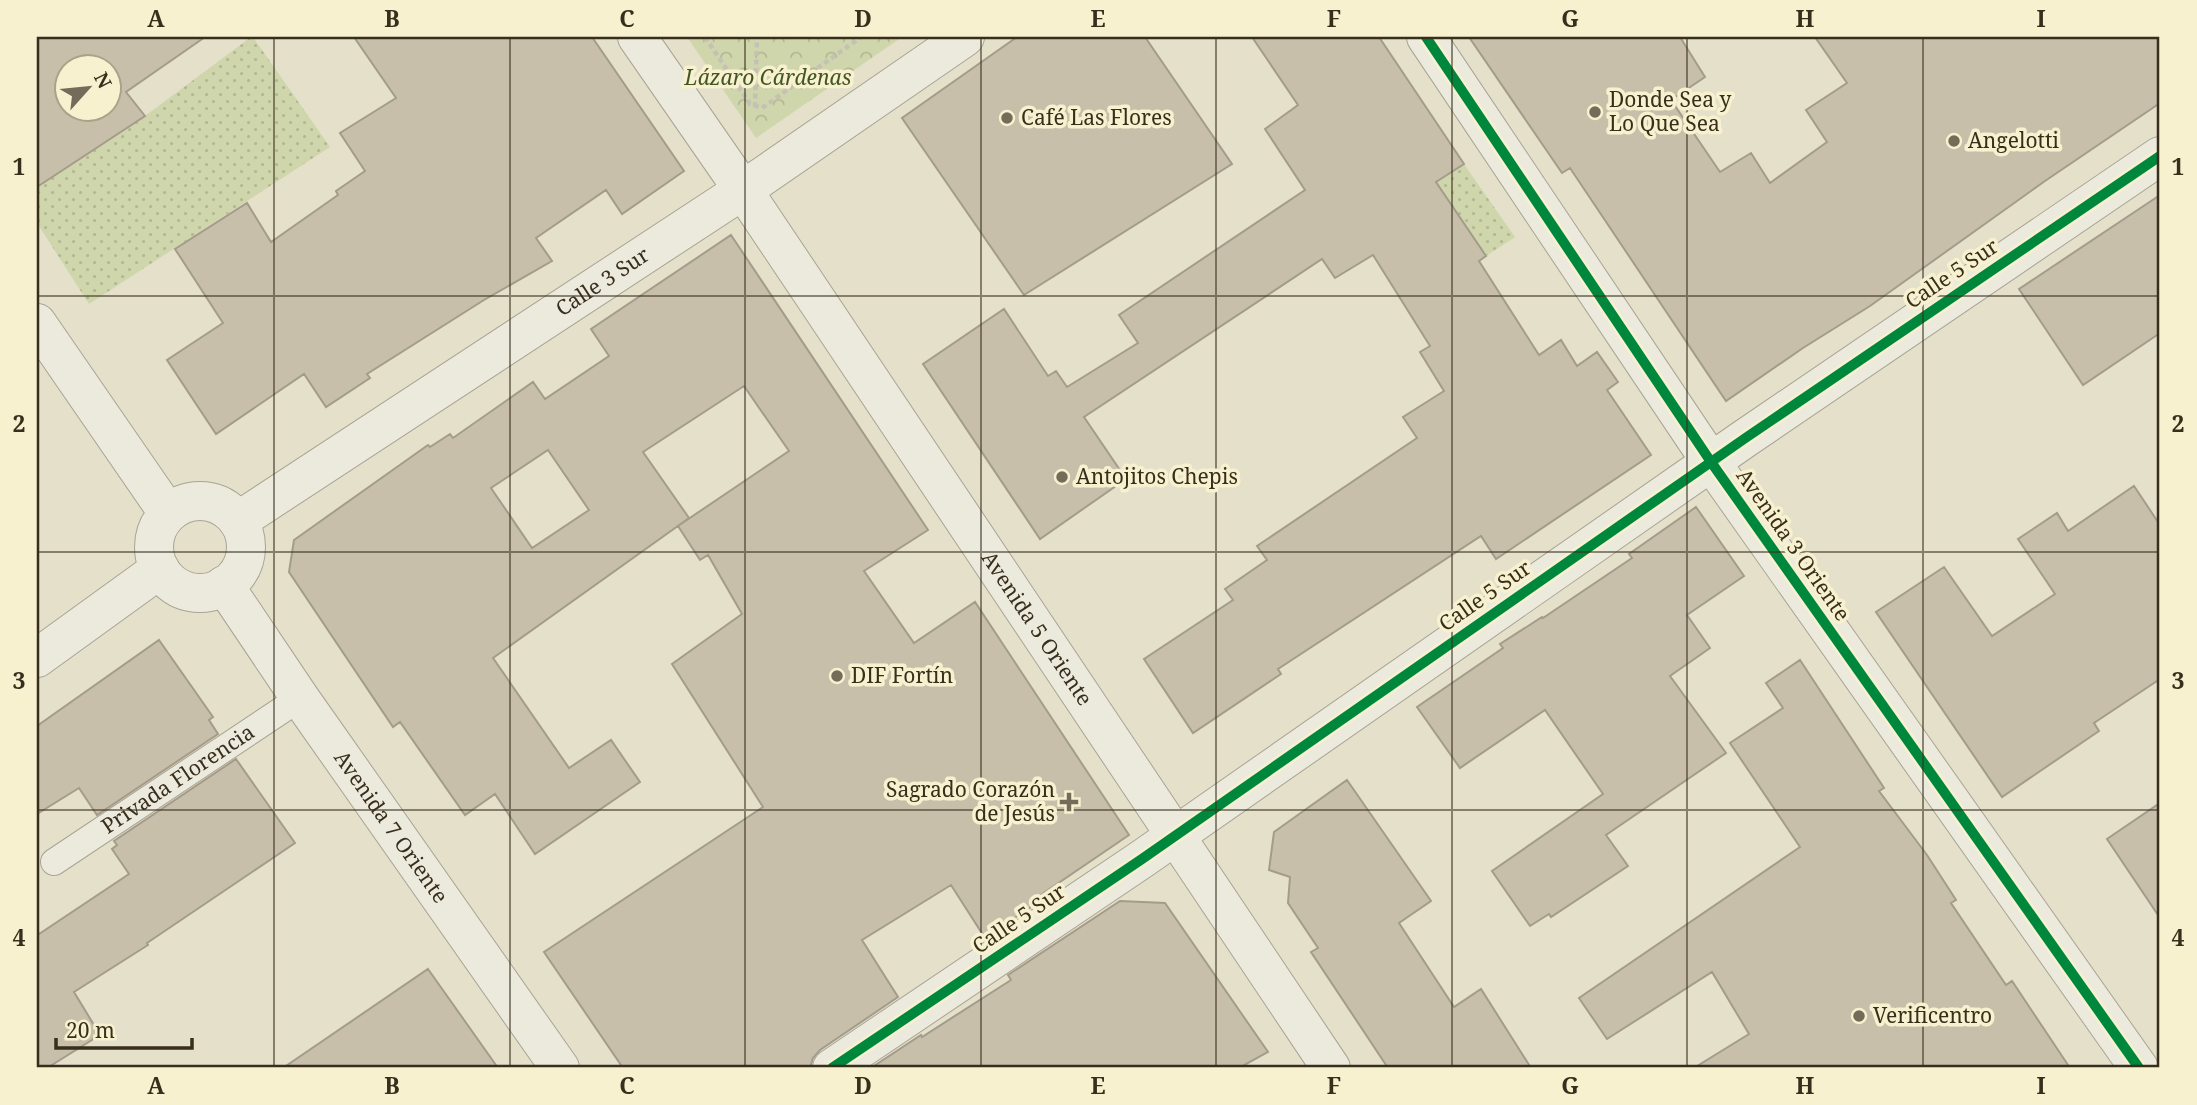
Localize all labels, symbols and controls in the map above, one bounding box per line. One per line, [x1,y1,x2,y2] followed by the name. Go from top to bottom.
[147,2,165,34] text: A
[384,2,400,34] text: B
[619,2,635,34] text: C
[854,2,872,34] text: D
[1090,2,1106,34] text: E
[1327,2,1341,34] text: F
[1561,2,1579,34] text: G
[1796,2,1815,34] text: H
[2036,2,2046,34] text: I
[52,52,122,122] north arrow
[684,63,852,91] park label: Lázaro Cárdenas
[88,68,118,93] text: N
[1609,85,1731,137] place label: Donde Sea y Lo Que Sea
[1021,103,1172,131] place label: Café Las Flores
[1587,104,1603,120] marker: Donde Sea y Lo Que Sea
[999,110,1015,126] marker: Café Las Flores
[1968,126,2059,154] place label: Angelotti
[1946,133,1962,149] marker: Angelotti
[13,150,26,182] text: 1
[2172,150,2185,182] text: 1
[1900,232,2003,314] street label: Calle 5 Sur
[550,240,654,322] street label: Calle 3 Sur
[13,407,26,439] text: 2
[2172,407,2185,439] text: 2
[1076,462,1238,490] place label: Antojitos Chepis
[1731,463,1857,626] street label: Avenida 3 Oriente
[1054,469,1070,485] marker: Antojitos Chepis
[976,545,1099,711] street label: Avenida 5 Oriente
[1433,553,1536,637] street label: Calle 5 Sur
[851,661,953,689] place label: DIF Fortín
[13,664,26,696] text: 3
[2172,664,2185,696] text: 3
[829,668,845,684] marker: DIF Fortín
[96,717,259,840] street label: Privada Florencia
[328,745,455,908] street label: Avenida 7 Oriente
[886,775,1055,827] place label: Sagrado Corazón de Jesús
[1061,794,1077,810] marker: Sagrado Corazón de Jesús
[967,877,1070,959] street label: Calle 5 Sur
[13,921,26,953] text: 4
[2172,921,2185,953] text: 4
[1873,1001,1992,1029] place label: Verificentro
[56,1007,192,1051] scale bar
[1851,1008,1867,1024] marker: Verificentro
[66,1016,115,1044] text: 20 m
[147,1069,165,1101] text: A
[384,1069,400,1101] text: B
[619,1069,635,1101] text: C
[854,1069,872,1101] text: D
[1090,1069,1106,1101] text: E
[1327,1069,1341,1101] text: F
[1561,1069,1579,1101] text: G
[1796,1069,1815,1101] text: H
[2036,1069,2046,1101] text: I

